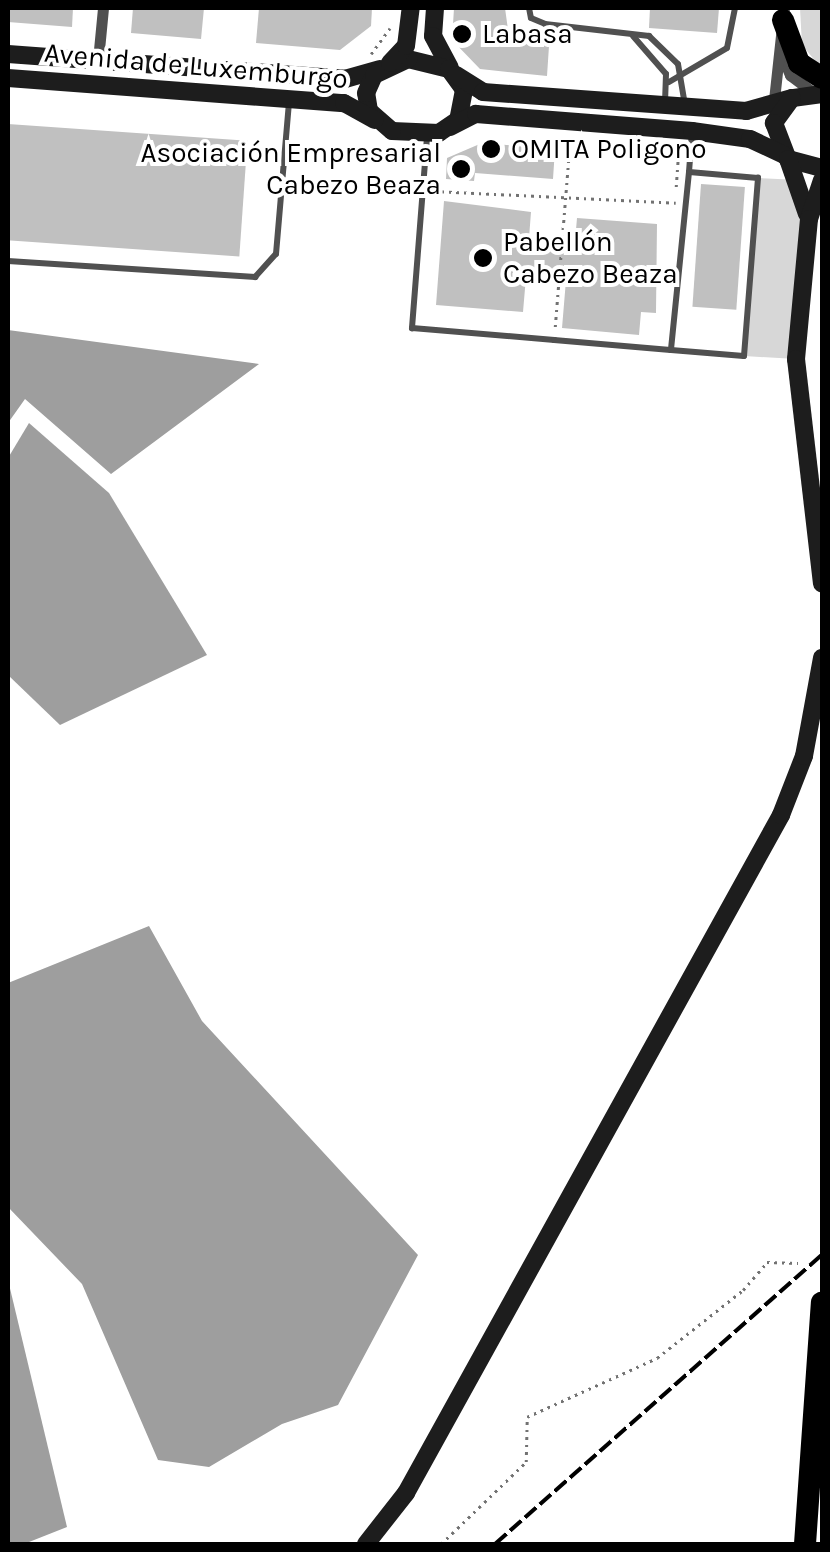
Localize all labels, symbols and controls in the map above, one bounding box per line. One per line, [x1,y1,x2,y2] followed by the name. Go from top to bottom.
[482,17,573,51] place label: Labasa
[451,23,473,45] marker: Labasa
[43,36,349,96] street label: Avenida de Luxemburgo
[511,132,707,166] place label: OMITA Poligono
[140,136,441,202] place label: Asociación Empresarial Cabezo Beaza
[480,138,502,160] marker: OMITA Poligono
[450,158,472,180] marker: Asociación Empresarial Cabezo Beaza
[503,225,678,291] place label: Pabellón Cabezo Beaza
[472,247,494,269] marker: Pabellón Cabezo Beaza

